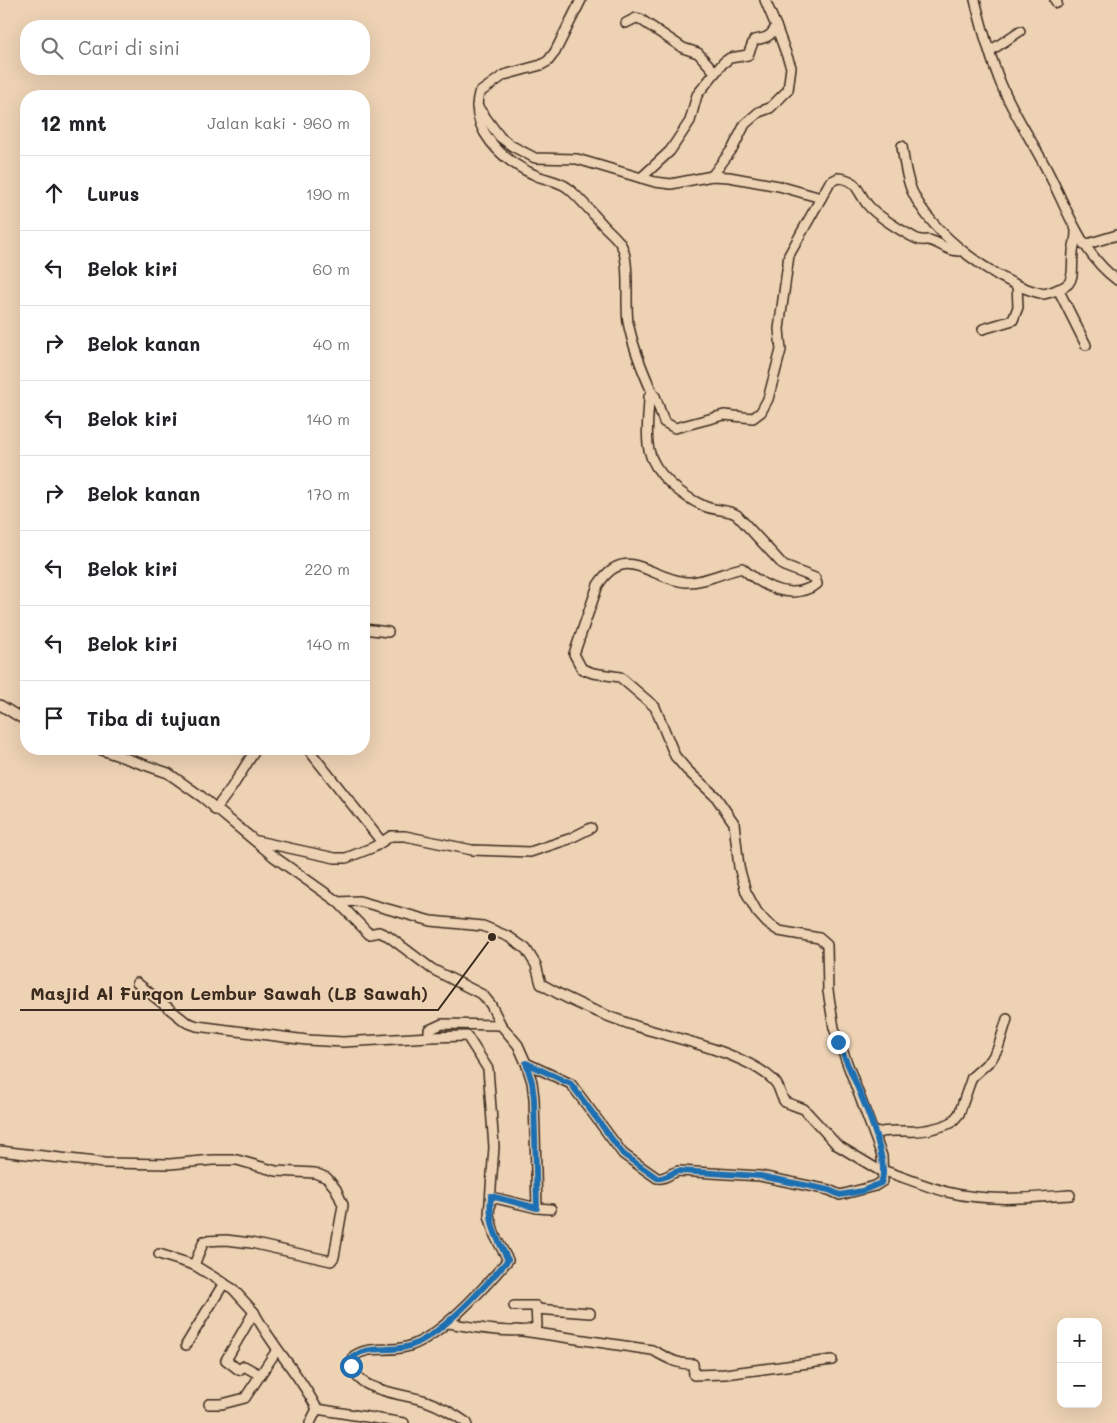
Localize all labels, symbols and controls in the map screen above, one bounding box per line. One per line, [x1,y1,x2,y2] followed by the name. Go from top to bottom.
[20,20,370,75] search box
[38,34,66,62] icon: search
[78,35,180,60] text: Cari di sini
[40,109,107,136] text: 12 mnt
[207,112,350,133] text: Jalan kaki · 960 m
[40,179,68,207] icon: ahead
[87,181,139,206] text: Lurus
[306,183,350,204] text: 190 m
[40,254,68,282] icon: left
[87,256,178,281] text: Belok kiri
[313,258,350,279] text: 60 m
[40,329,68,357] icon: right
[87,331,200,356] text: Belok kanan
[313,333,350,354] text: 40 m
[40,404,68,432] icon: left
[87,406,178,431] text: Belok kiri
[306,408,350,429] text: 140 m
[40,479,68,507] icon: right
[87,481,200,506] text: Belok kanan
[306,483,350,504] text: 170 m
[40,554,68,582] icon: left
[87,556,178,581] text: Belok kiri
[304,558,350,579] text: 220 m
[40,629,68,657] icon: left
[87,631,178,656] text: Belok kiri
[306,633,350,654] text: 140 m
[40,704,68,732] icon: arrive
[87,706,220,731] text: Tiba di tujuan
[20,977,438,1010] callout: Masjid Al Furqon Lembur Sawah (LB Sawah)
[30,981,428,1005] text: Masjid Al Furqon Lembur Sawah (LB Sawah)
[827,1031,850,1054] route end
[1057,1318,1102,1408] map controls
[1057,1318,1102,1363] button: +
[340,1355,363,1378] route start
[1057,1363,1102,1408] button: −

